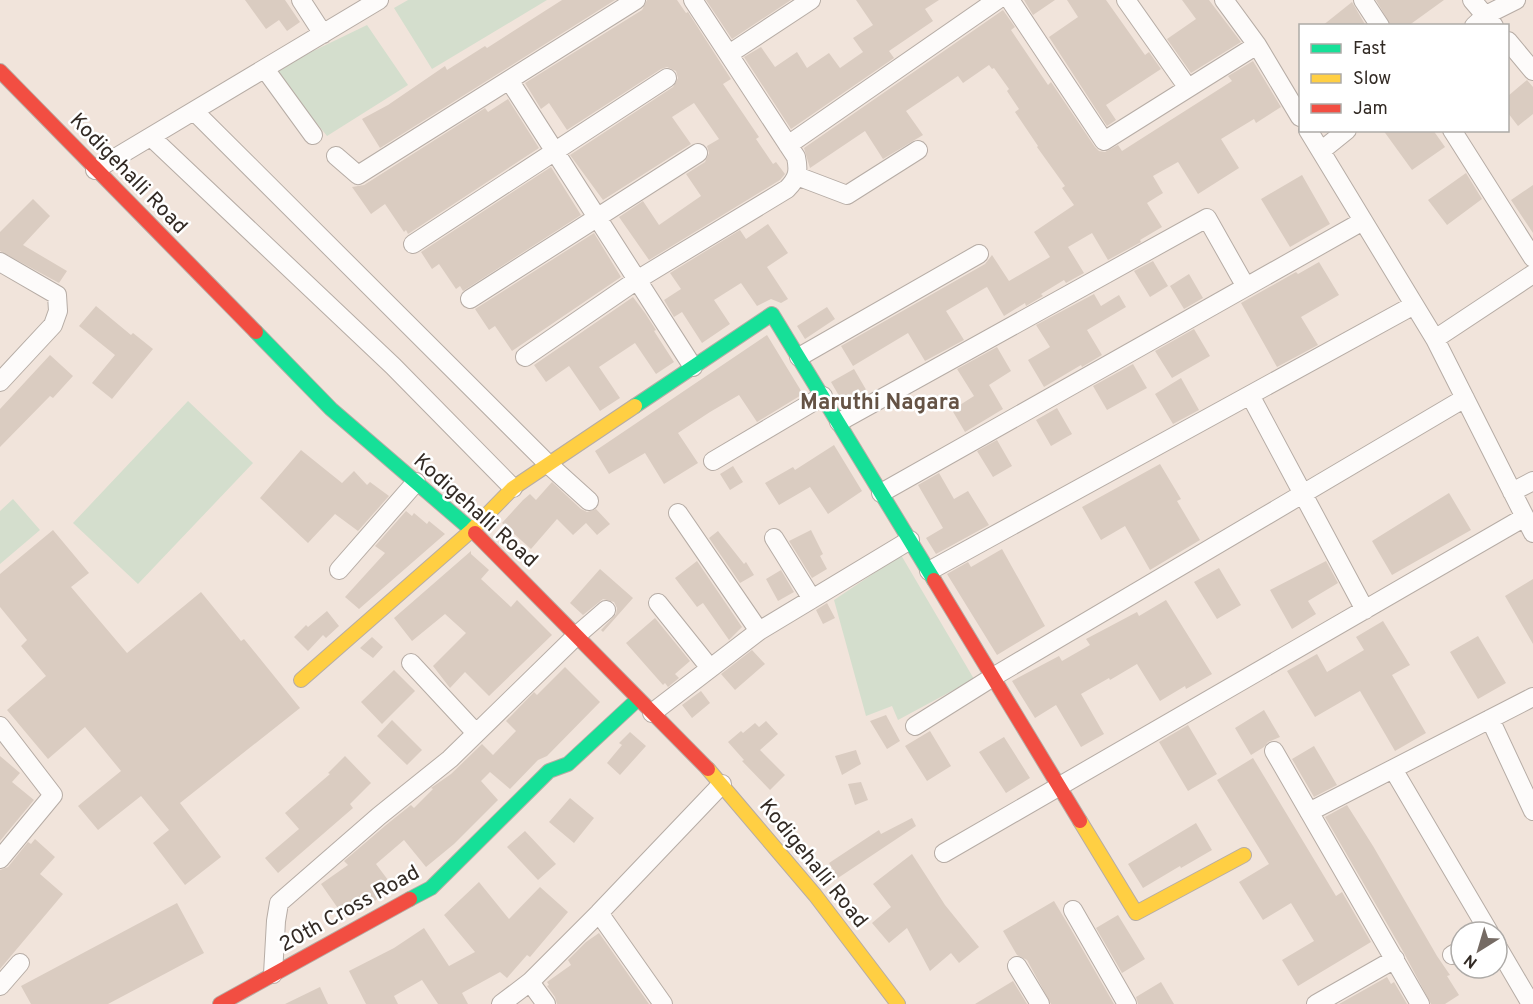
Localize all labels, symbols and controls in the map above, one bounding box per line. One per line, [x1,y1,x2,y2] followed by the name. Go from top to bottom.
[1299,24,1509,132] legend
[1353,38,1386,61] text: Fast
[1353,68,1391,91] text: Slow
[1353,98,1388,121] text: Jam
[63,108,193,240] street label: Kodigehalli Road
[800,390,960,417] district label: Maruthi Nagara
[407,448,543,574] street label: Kodigehalli Road
[752,794,873,934] street label: Kodigehalli Road
[275,860,425,959] street label: 20th Cross Road
[1449,920,1509,980] north arrow
[1461,949,1482,972] text: N

